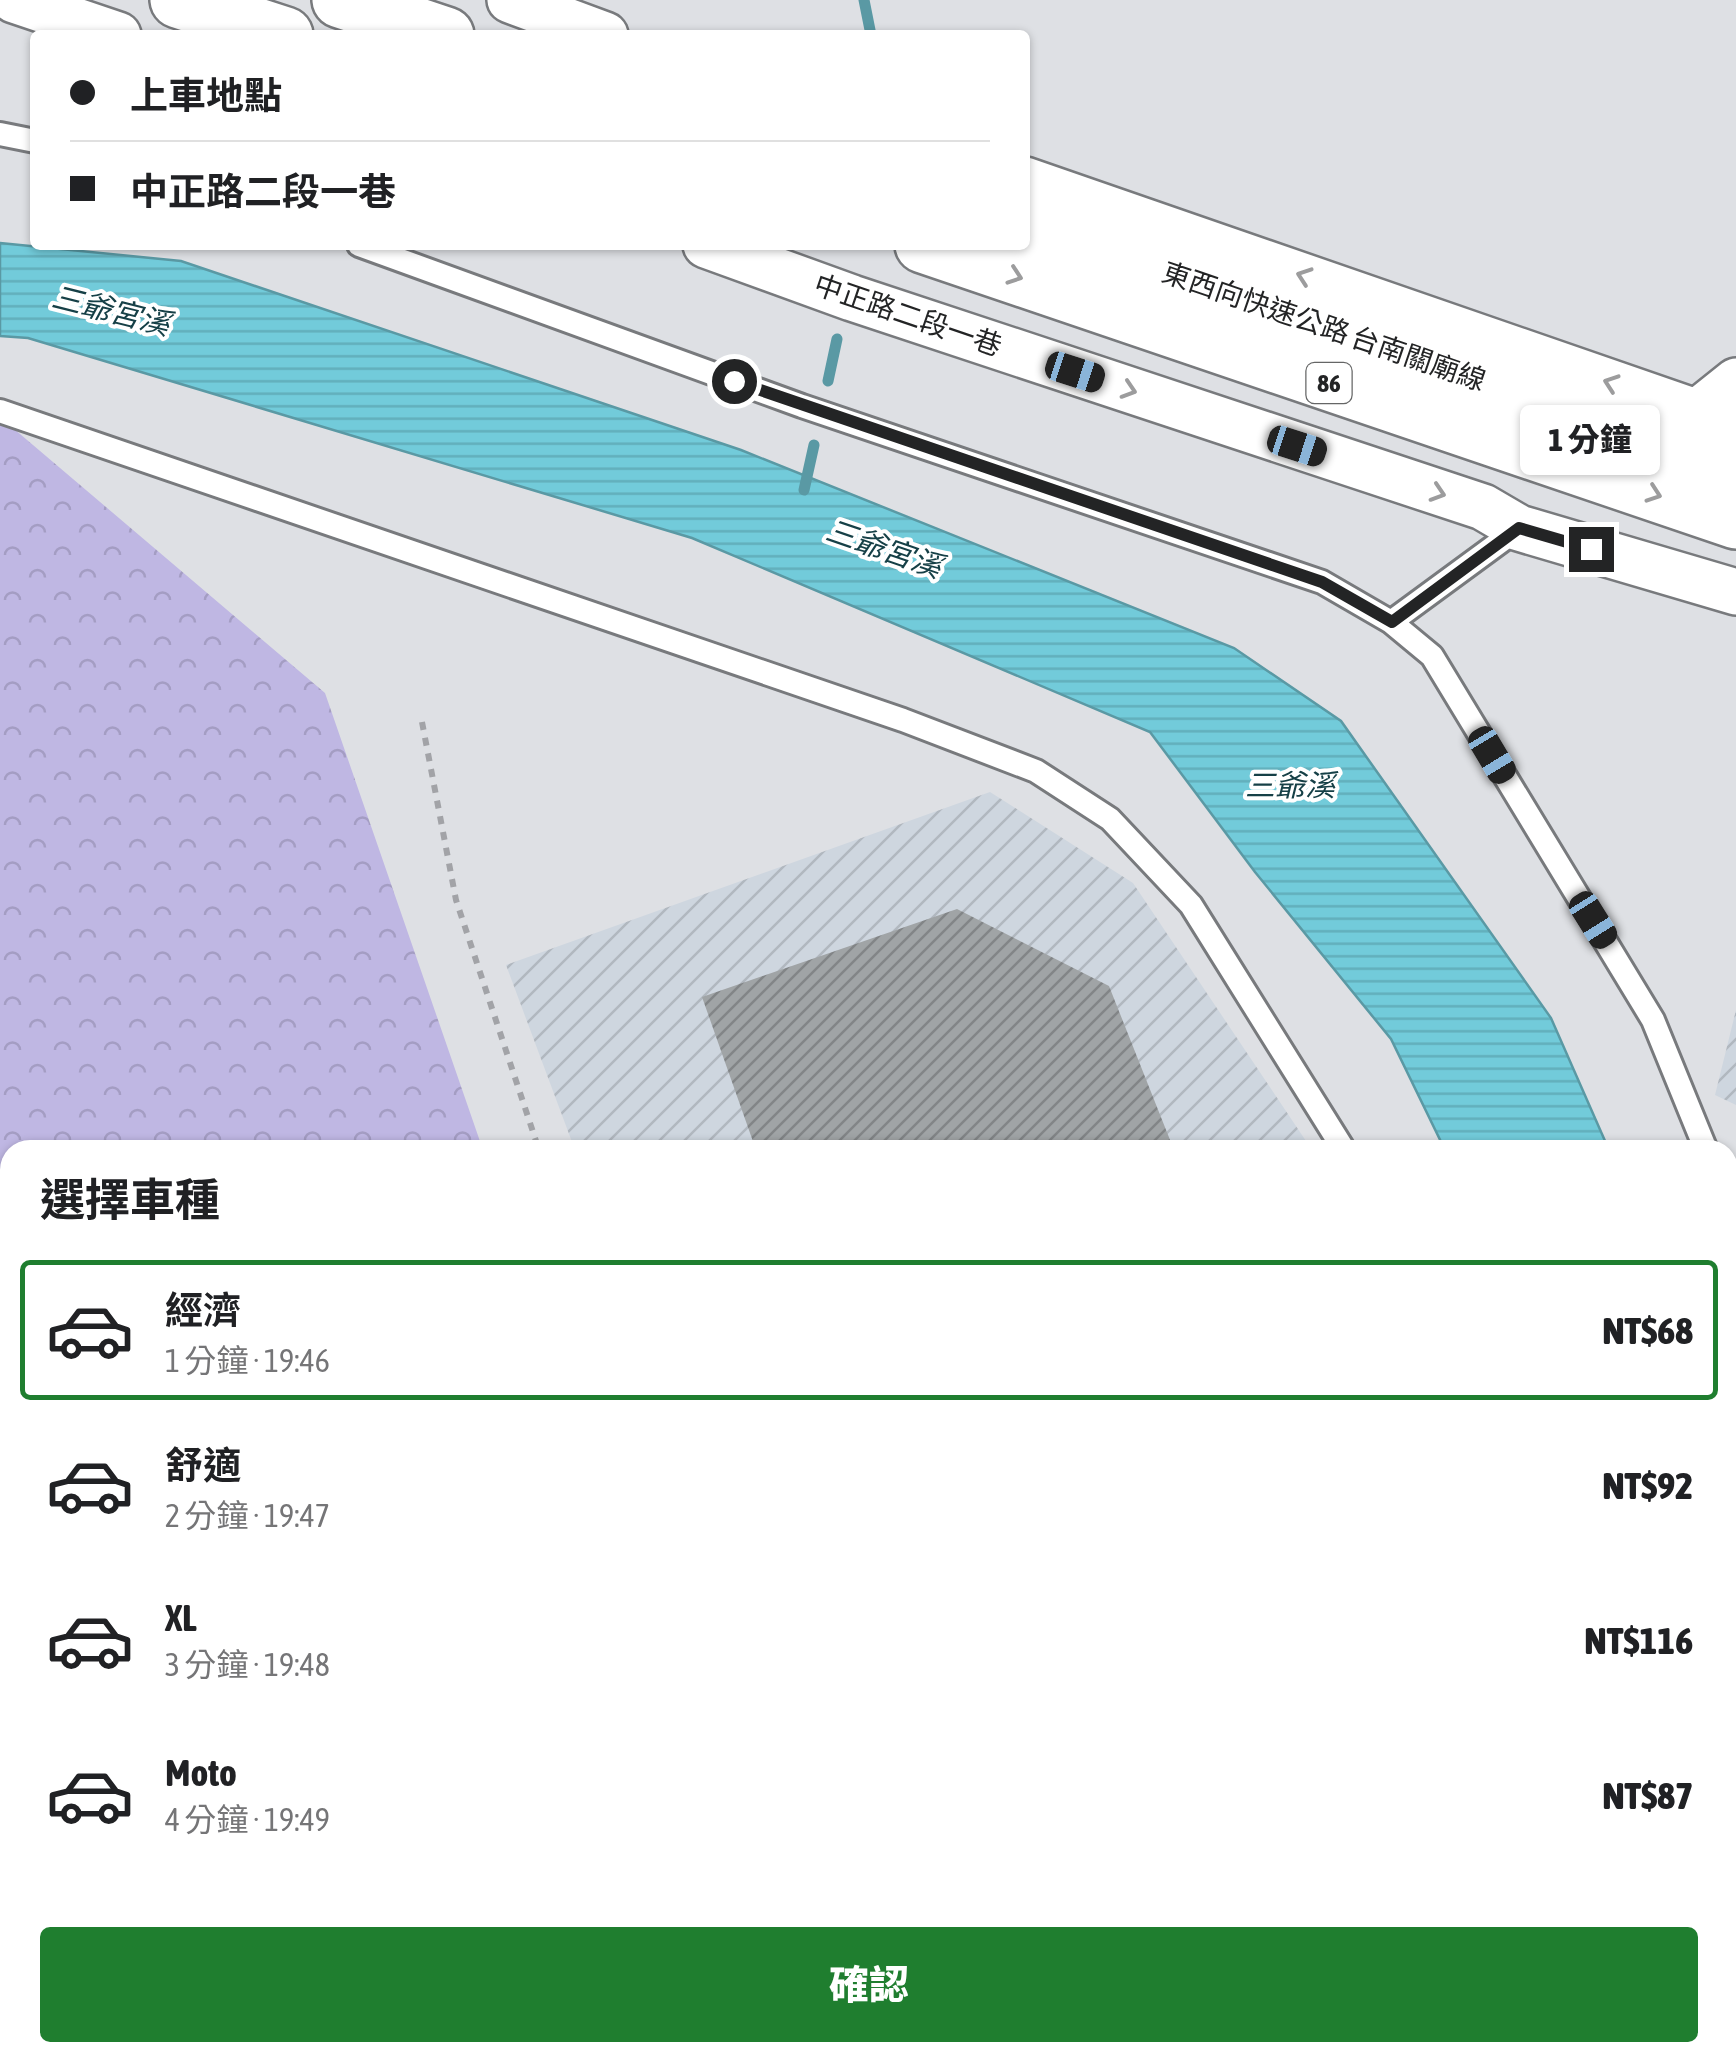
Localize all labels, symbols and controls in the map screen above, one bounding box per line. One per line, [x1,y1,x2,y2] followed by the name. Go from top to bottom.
[130,74,282,117] text: 上車地點
[130,170,396,213] text: 中正路二段一巷
[1158,256,1490,396] street label: 東西向快速公路 台南關廟線
[1006,265,1023,285] one-way arrow
[810,268,1006,362] street label: 中正路二段一巷
[1296,268,1313,288] one-way arrow
[49,279,177,342] water label: 三爺宮溪
[1042,348,1108,396] car
[712,359,757,404] route start
[1306,363,1352,403] road number: 86
[1603,375,1620,395] one-way arrow
[1120,378,1137,398] one-way arrow
[1521,404,1661,474] callout: 1 分鐘
[1548,421,1632,458] text: 1 分鐘
[1264,422,1330,470] car
[1428,481,1445,501] one-way arrow
[1645,482,1662,502] one-way arrow
[822,512,950,585] water label: 三爺宮溪
[1569,527,1614,572] route end
[1464,722,1520,788] car
[1245,768,1339,802] water label: 三爺溪
[1564,887,1622,953] car
[40,1174,220,1226] text: 選擇車種
[45,1285,135,1375] icon: car
[165,1289,241,1332] text: 經濟
[1602,1309,1693,1352] text: NT$68
[165,1342,330,1379] text: 1 分鐘 · 19:46
[45,1440,135,1530] icon: car
[165,1444,241,1487] text: 舒適
[1602,1464,1693,1507] text: NT$92
[165,1497,330,1534] text: 2 分鐘 · 19:47
[45,1595,135,1685] icon: car
[165,1596,197,1639] text: XL
[1584,1619,1693,1662] text: NT$116
[165,1646,330,1683] text: 3 分鐘 · 19:48
[45,1750,135,1840] icon: car
[165,1751,237,1794] text: Moto
[1602,1774,1693,1817] text: NT$87
[165,1801,330,1838] text: 4 分鐘 · 19:49
[40,1927,1698,2042] button: 確認

